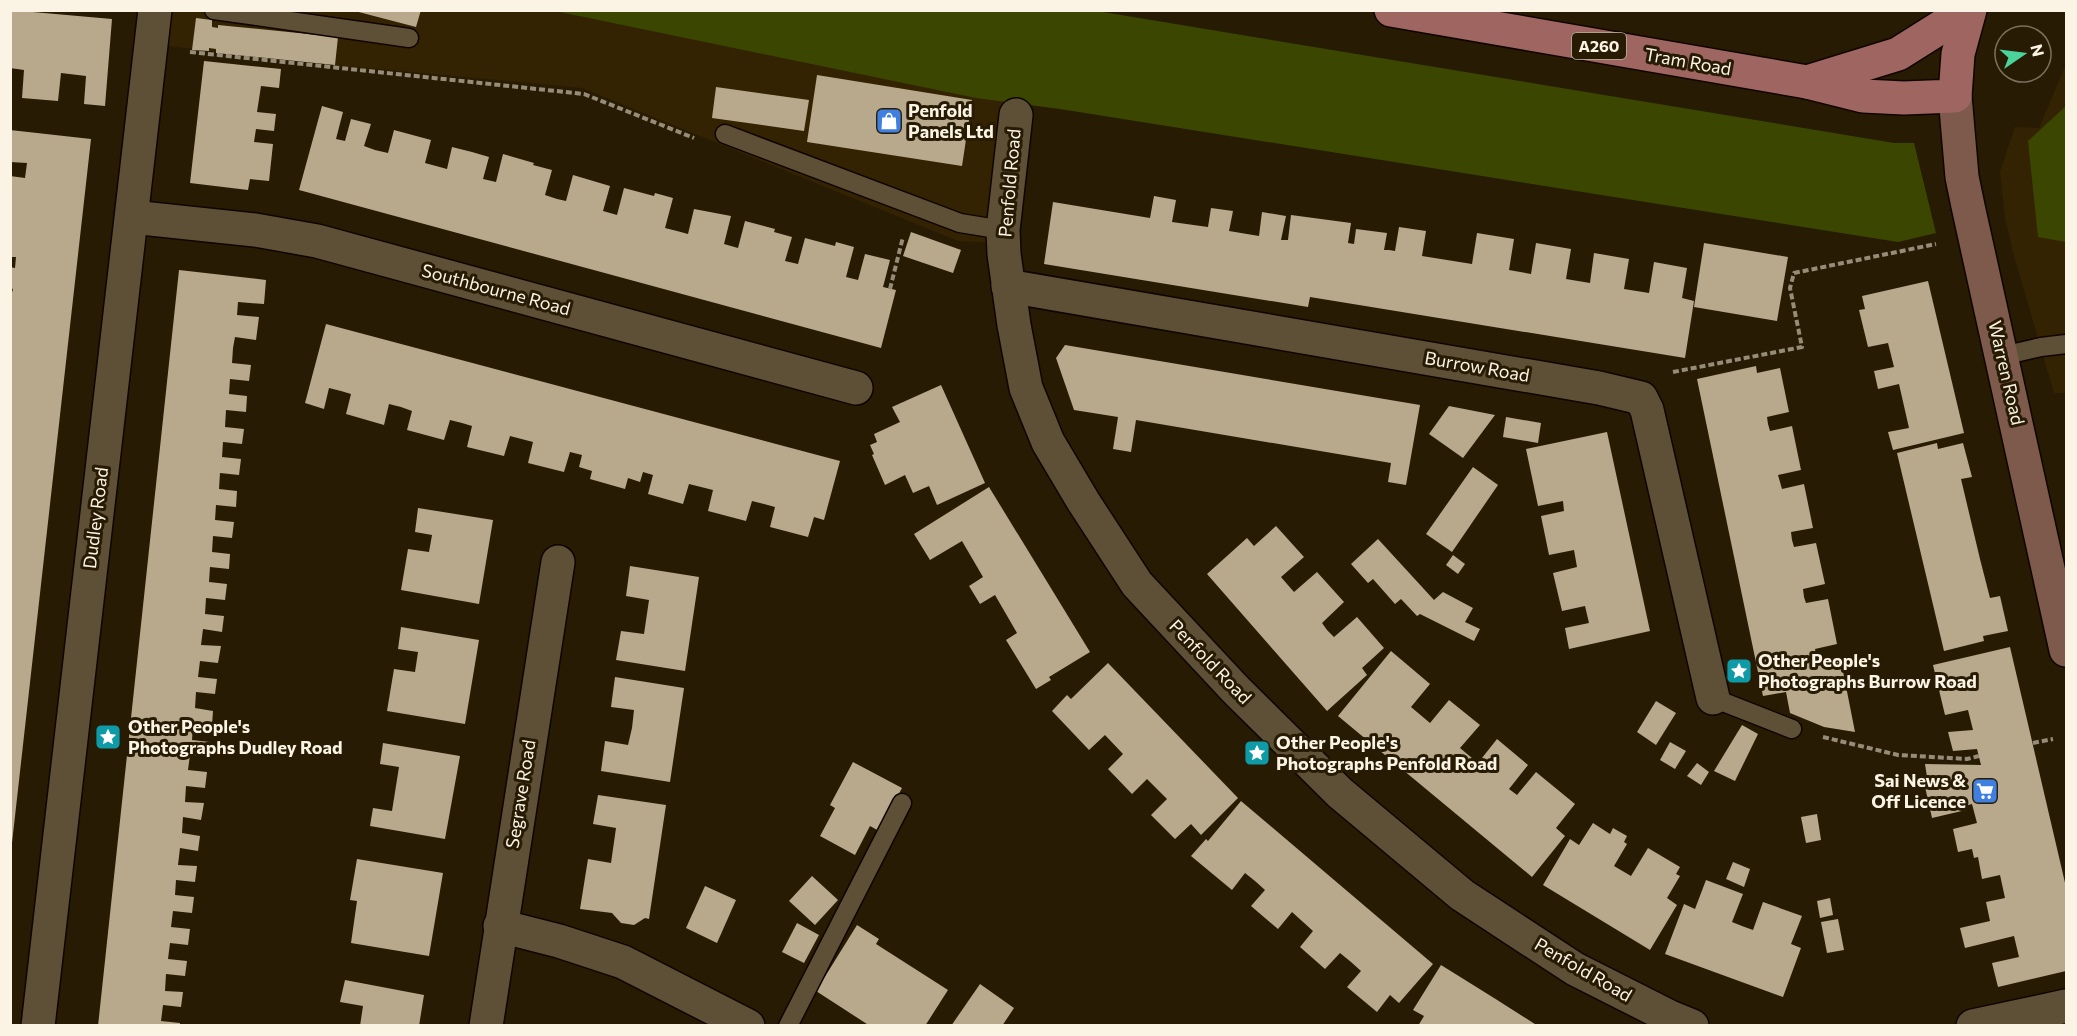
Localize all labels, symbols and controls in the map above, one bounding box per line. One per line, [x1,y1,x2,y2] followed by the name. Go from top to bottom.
[1993,24,2053,84] north arrow
[1572,33,1626,59] road number: A260
[2027,42,2049,58] text: N
[1643,43,1733,79] street label: Tram Road
[908,99,994,142] place label: Penfold Panels Ltd
[874,106,904,136] shop icon: Penfold Panels Ltd
[993,128,1025,238] street label: Penfold Road
[420,259,573,319] street label: Southbourne Road
[1984,319,2030,427] street label: Warren Road
[1423,346,1531,386] street label: Burrow Road
[78,466,112,570] street label: Dudley Road
[1165,615,1256,708] street label: Penfold Road
[1758,649,1977,692] place label: Other People's Photographs Burrow Road
[1724,656,1754,686] place icon: Other People's Photographs Burrow Road
[128,715,343,758] place label: Other People's Photographs Dudley Road
[93,722,123,752] place icon: Other People's Photographs Dudley Road
[1276,731,1497,774] place label: Other People's Photographs Penfold Road
[501,738,539,850] street label: Segrave Road
[1242,738,1272,768] place icon: Other People's Photographs Penfold Road
[1871,769,1966,812] place label: Sai News & Off Licence
[1970,776,2000,806] supermarket icon: Sai News & Off Licence
[1531,932,1636,1006] street label: Penfold Road

